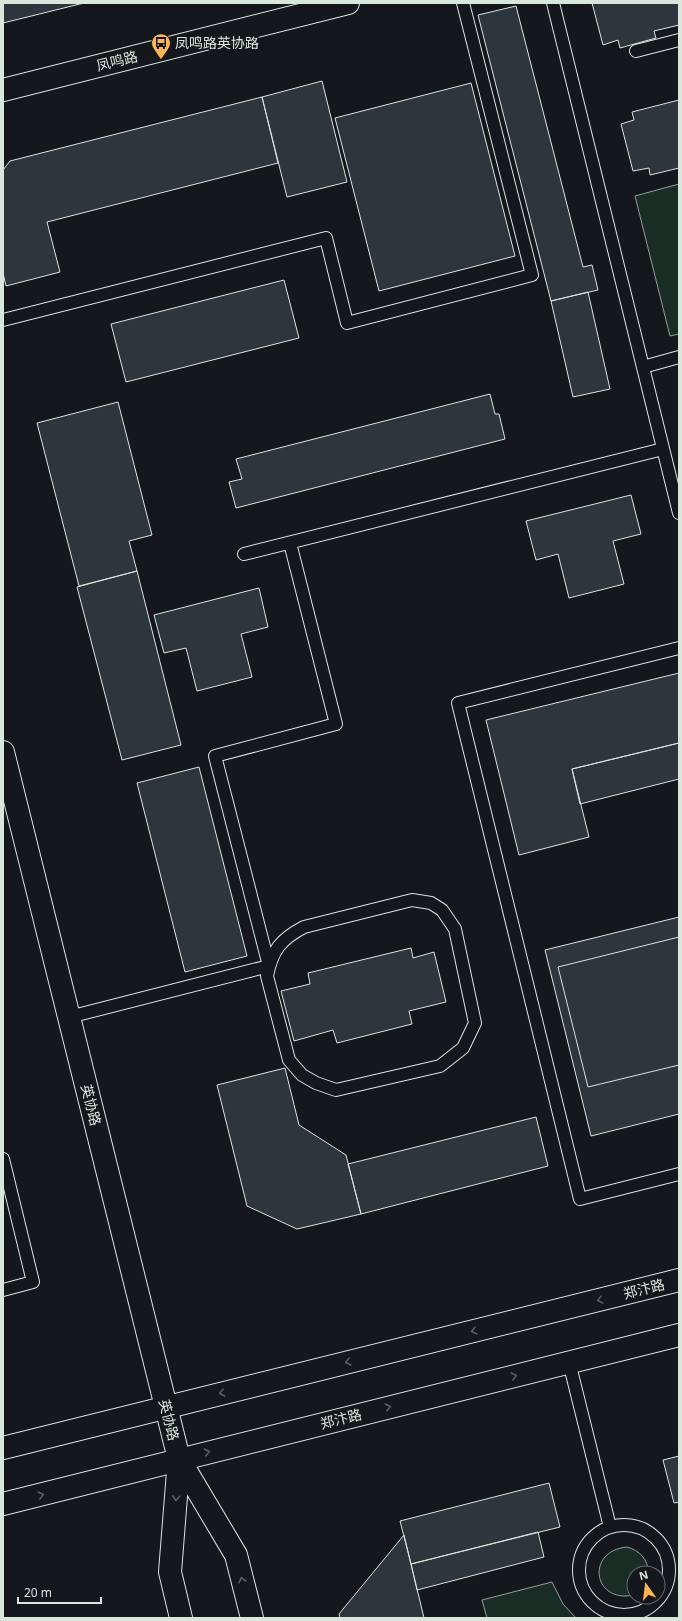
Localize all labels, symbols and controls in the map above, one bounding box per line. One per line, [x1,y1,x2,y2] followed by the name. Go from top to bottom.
[150,32,172,60] bus stop icon: 凤鸣路英协路
[175,33,259,52] place label: 凤鸣路英协路
[94,46,140,75] street label: 凤鸣路
[77,1082,106,1128] street label: 英协路
[621,1274,667,1303] street label: 郑汴路
[597,1295,604,1303] one-way arrow
[471,1326,478,1335] one-way arrow
[345,1357,352,1366] one-way arrow
[511,1372,517,1380] one-way arrow
[218,1388,225,1397] one-way arrow
[155,1397,184,1443] street label: 英协路
[318,1404,364,1433] street label: 郑汴路
[385,1404,391,1412] one-way arrow
[204,1449,211,1457] one-way arrow
[38,1491,44,1499] one-way arrow
[172,1495,181,1501] one-way arrow
[626,1565,666,1605] north arrow
[637,1566,650,1583] text: N
[238,1577,247,1584] one-way arrow
[18,1579,101,1605] scale bar
[24,1584,52,1601] text: 20 m

